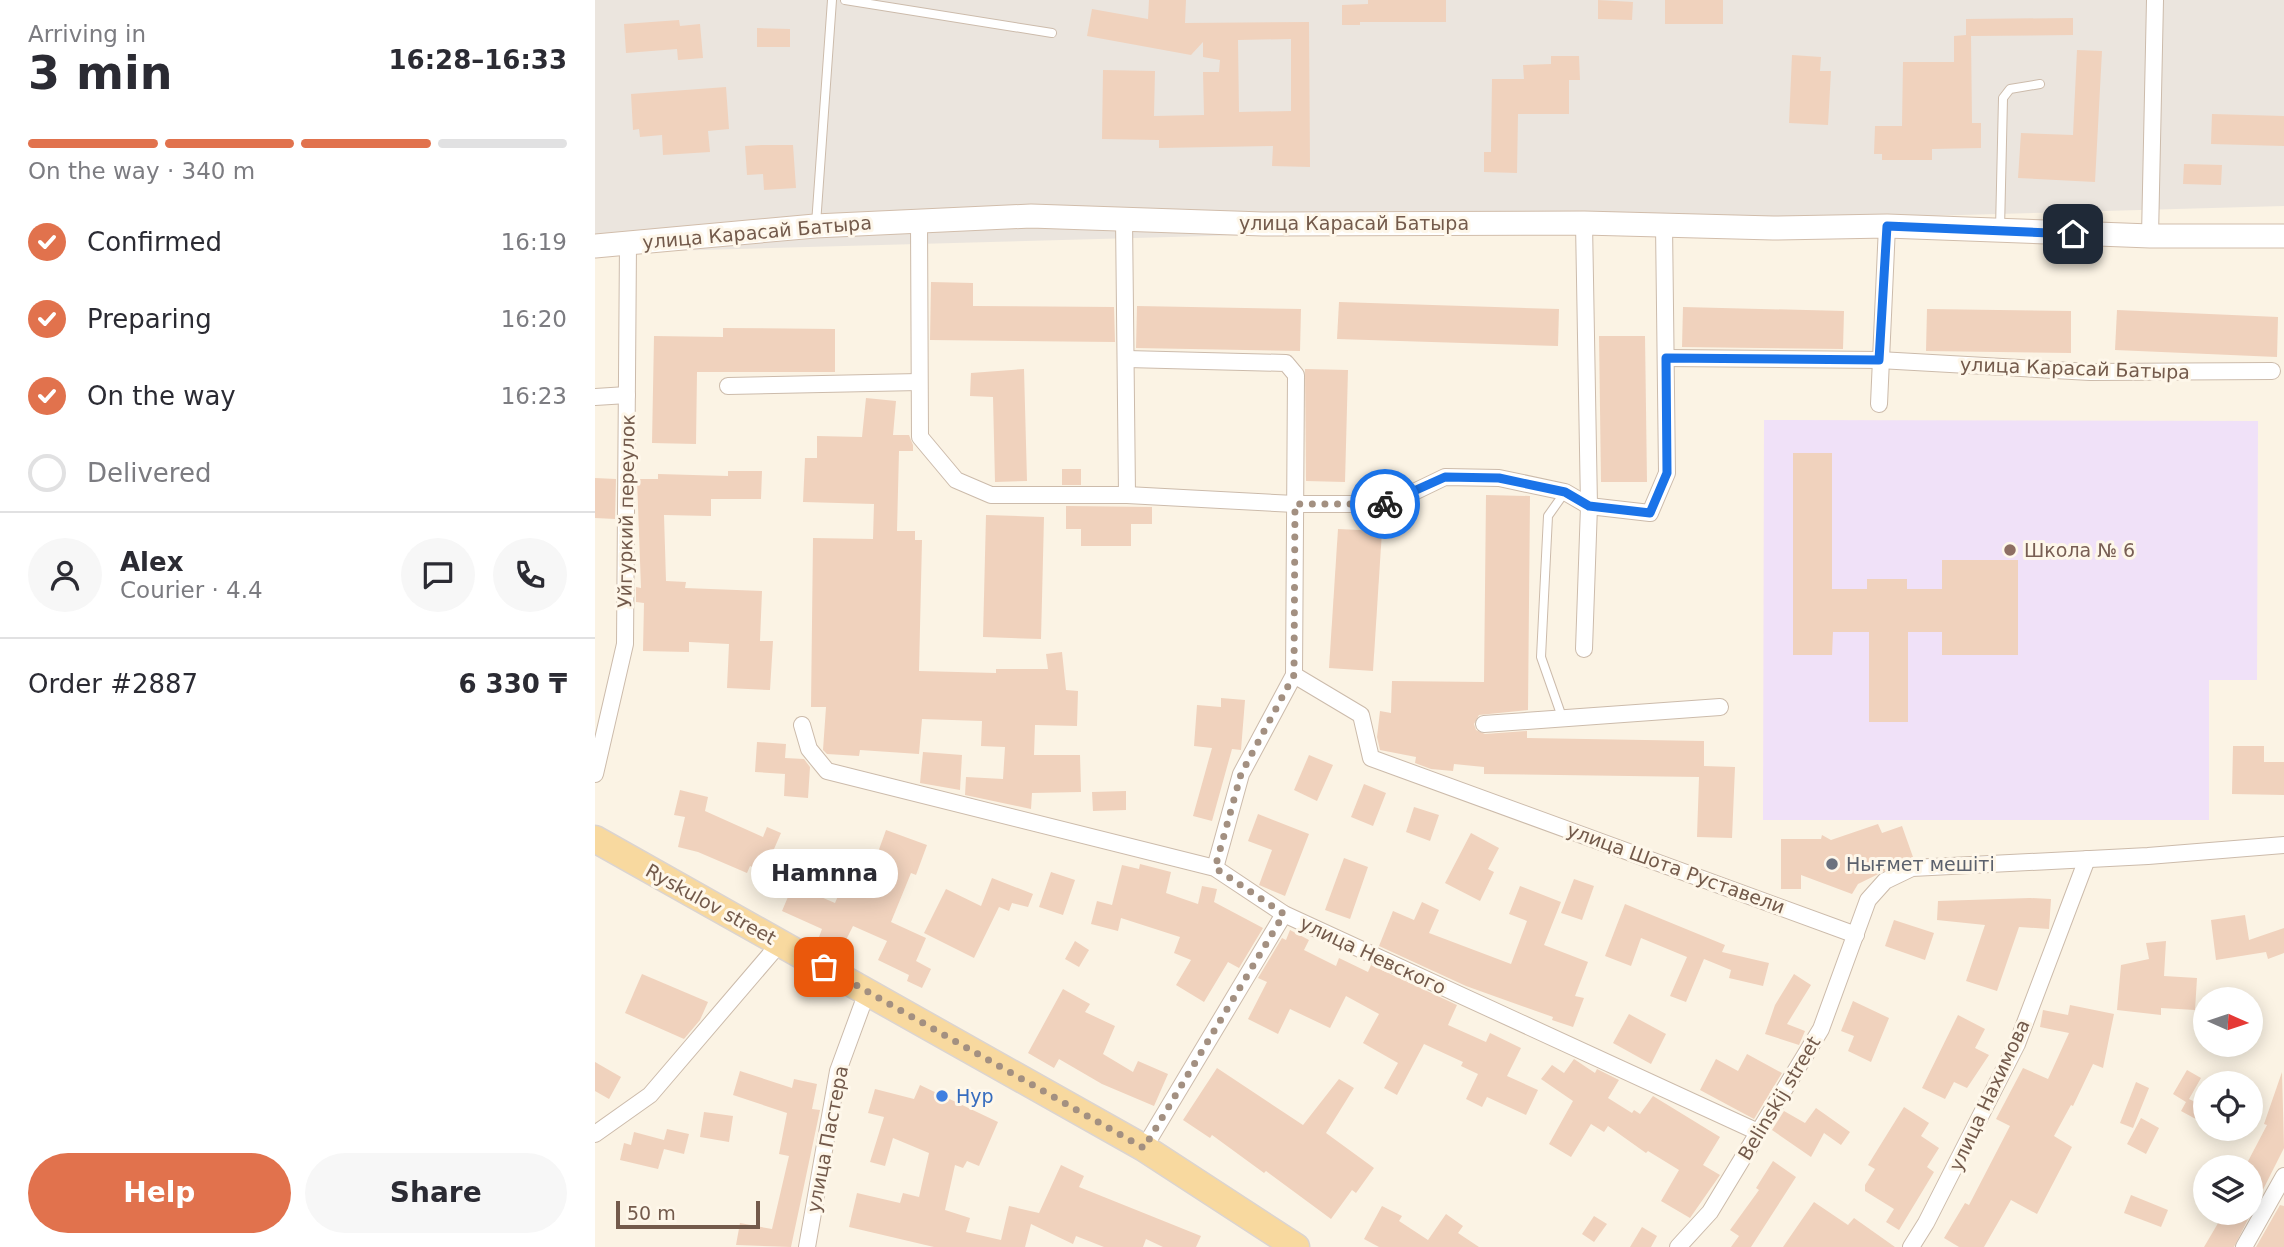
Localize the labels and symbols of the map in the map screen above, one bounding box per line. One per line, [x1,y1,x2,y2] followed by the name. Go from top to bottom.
[2043,204,2103,264] pin
[641,211,873,253] street label: улица Карасай Батыра
[1239,212,1469,234] street label: улица Карасай Батыра
[1960,353,2190,383] street label: улица Карасай Батыра
[613,414,639,608] street label: Уйгуркий переулок
[1350,469,1420,539] courier
[2024,539,2135,561] place label: Школа № 6
[2002,542,2018,558] marker: Школа № 6
[1564,818,1788,918] street label: улица Шота Руставели
[751,848,897,897] callout: Hamnna
[1846,853,1995,875] place label: Нығмет мешіті
[1824,856,1840,872] marker: Нығмет мешіті
[642,859,780,949] street label: Ryskulov street
[1296,911,1450,999] street label: улица Невского
[794,937,854,997] pin
[2193,987,2263,1057] north arrow
[1944,1016,2034,1174] street label: улица Нахимова
[1733,1032,1825,1164] street label: Belinskij street
[802,1064,852,1214] street label: улица Пастера
[956,1085,994,1107] place label: Hyp
[934,1088,950,1104] marker: Hyp
[616,1198,759,1230] scale bar

